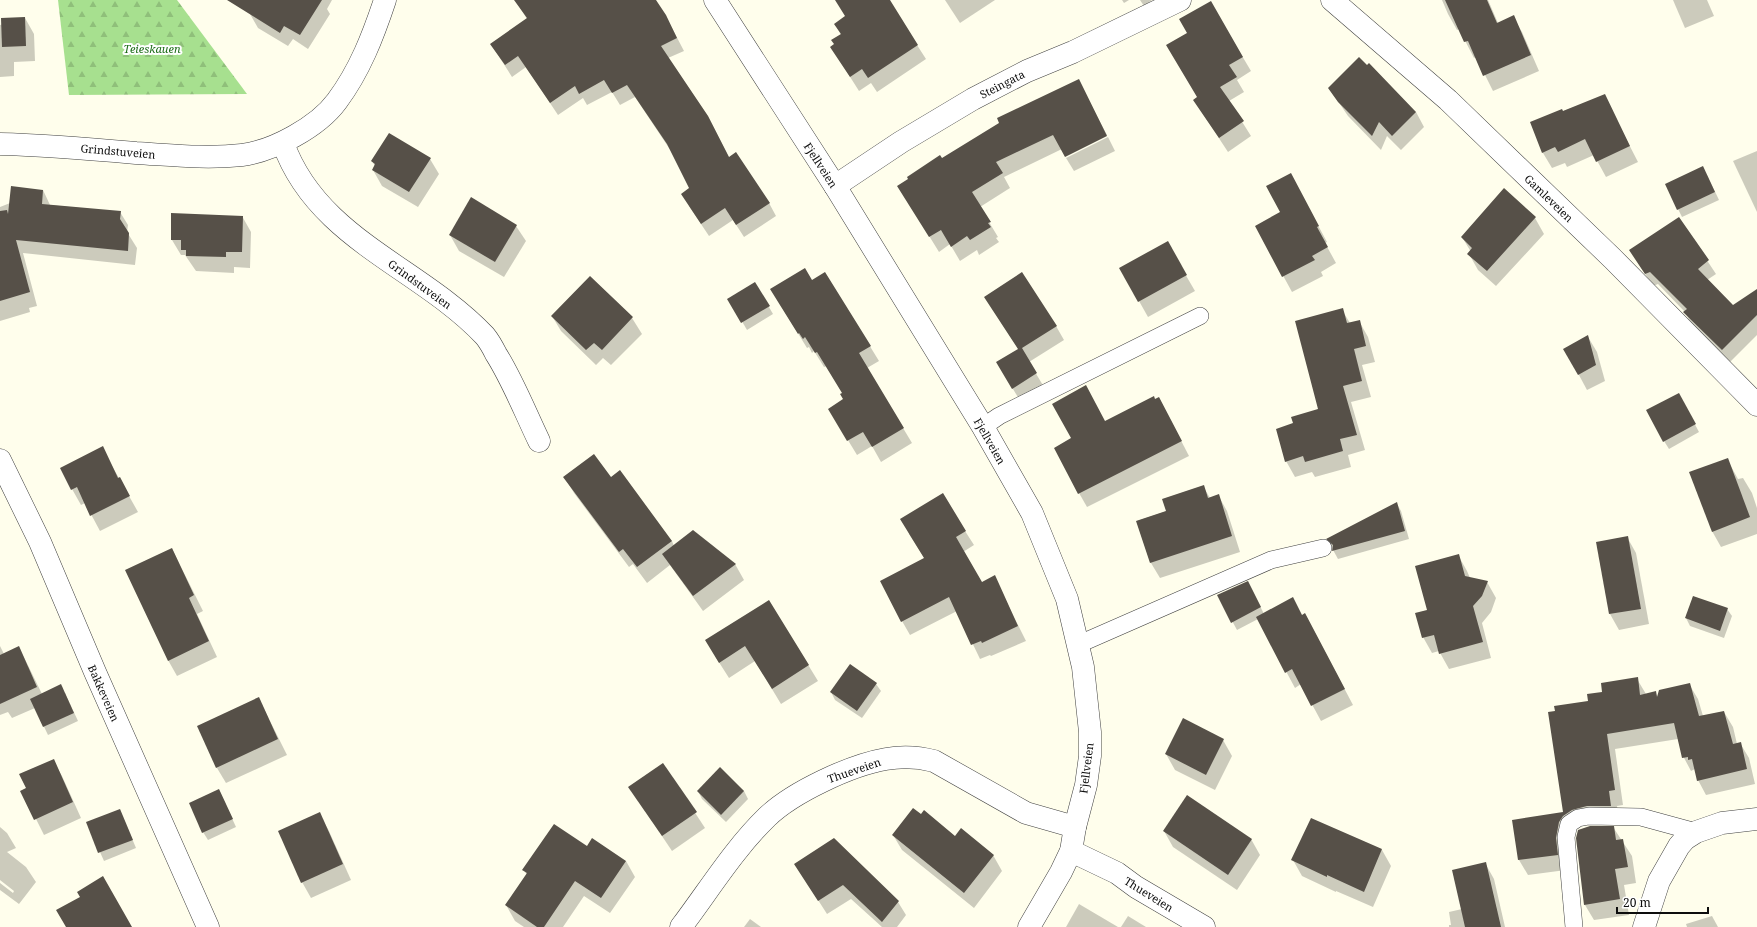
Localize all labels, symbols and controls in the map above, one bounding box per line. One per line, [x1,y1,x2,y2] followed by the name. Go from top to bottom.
[124,41,181,56] park label: Teieskauen
[977,66,1027,102] street label: Steingata
[801,139,841,191] street label: Fjellveien
[80,140,156,162] street label: Grindstuveien
[1521,171,1577,225] street label: Gamleveien
[385,256,455,312] street label: Grindstuveien
[971,415,1009,467] street label: Fjellveien
[85,662,123,724] street label: Bakkeveien
[1075,742,1097,794] street label: Fjellveien
[825,754,883,786] street label: Thueveien
[1122,873,1176,915] street label: Thueveien
[1617,889,1708,915] scale bar
[1623,894,1651,911] text: 20 m

